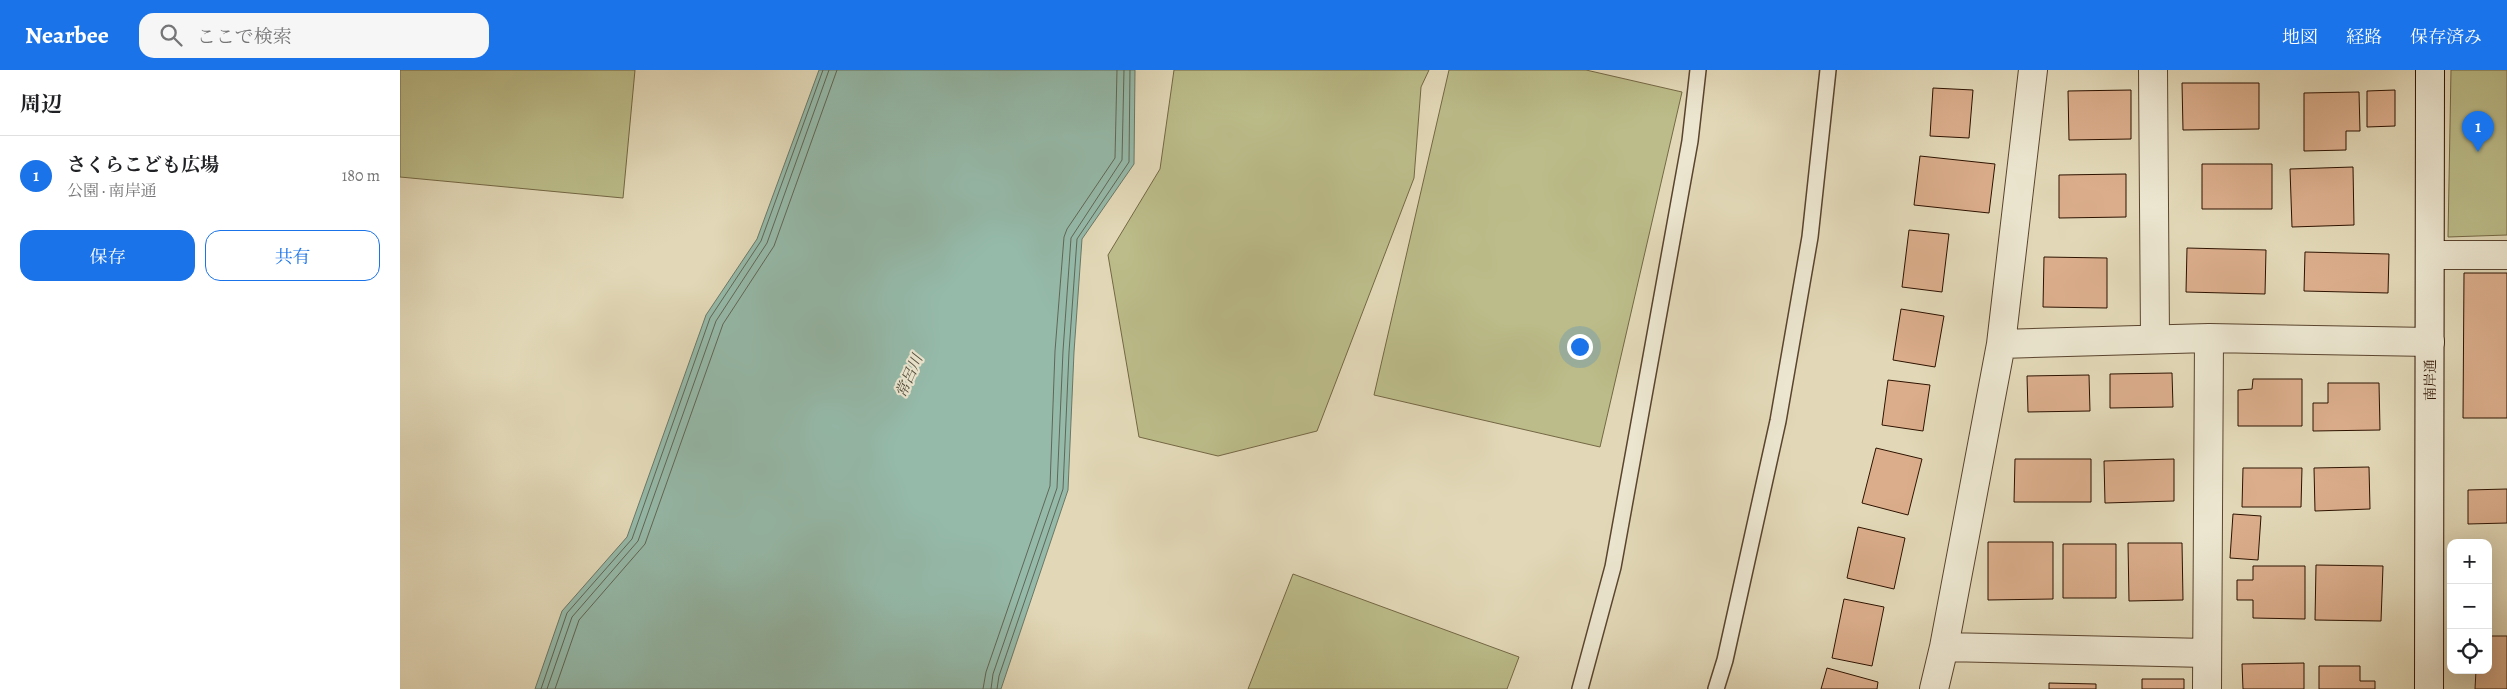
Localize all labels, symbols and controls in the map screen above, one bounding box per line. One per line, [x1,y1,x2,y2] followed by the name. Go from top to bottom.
[139,13,489,58] search box
[25,19,109,51] text: Nearbee
[157,21,185,49] icon: search
[197,24,292,50] text: ここで検索
[2282,25,2318,49] text: 地図
[2346,25,2382,49] text: 経路
[2410,25,2482,49] text: 保存済み
[20,90,62,118] text: 周辺
[2462,111,2494,152] pin: 1
[67,152,219,178] text: さくらこども広場
[33,165,39,187] text: 1
[342,165,380,187] text: 180 m
[67,180,157,202] text: 公園 · 南岸通
[20,230,195,281] button: 保存
[205,230,380,281] button: 共有
[1567,334,1593,360] your location
[891,350,928,401] water label: 常呂川
[2421,359,2440,401] street label: 南岸通
[2447,539,2492,674] map controls
[2447,539,2492,584] button: +
[2447,584,2492,629] button: −
[2447,629,2492,674] button: locate

